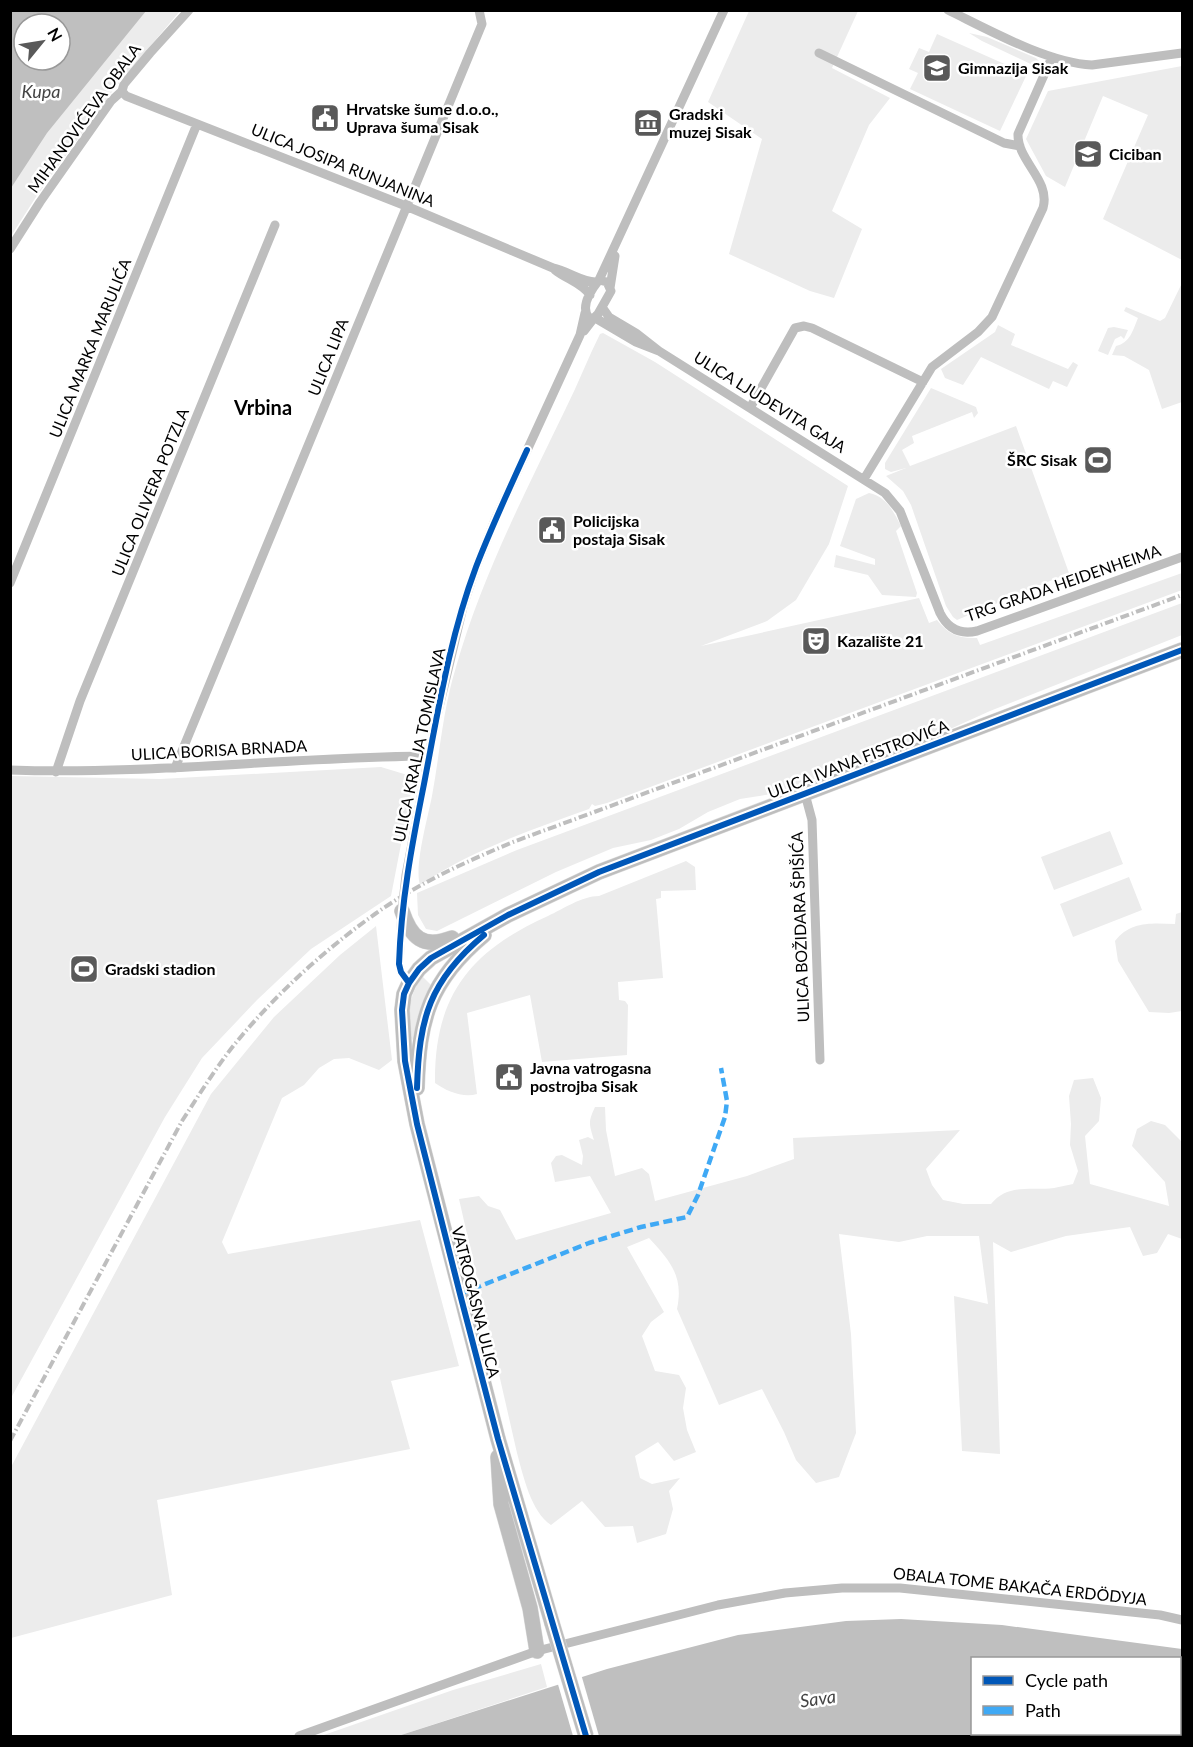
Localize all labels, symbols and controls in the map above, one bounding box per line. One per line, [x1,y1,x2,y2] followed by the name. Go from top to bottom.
[12,12,72,72] north arrow
[44,24,67,44] text: N
[23,39,144,196] street label: MIHANOVIĆEVA OBALA
[921,52,953,84] school or university icon: Gimnazija Sisak
[958,58,1069,77] place label: Gimnazija Sisak
[22,80,60,102] water label: Kupa
[346,99,499,136] place label: Hrvatske šume d.o.o., Uprava šuma Sisak
[309,102,341,134] public building icon: Hrvatske šume d.o.o., Uprava šuma Sisak
[669,104,752,141] place label: Gradski muzej Sisak
[632,107,664,139] museum icon: Gradski muzej Sisak
[249,119,438,210] street label: ULICA JOSIPA RUNJANINA
[1072,138,1104,170] school or university icon: Ciciban
[1109,144,1162,163] place label: Ciciban
[45,255,134,440] street label: ULICA MARKA MARULIĆA
[303,315,352,398] street label: ULICA LIPA
[691,347,850,456] street label: ULICA LJUDEVITA GAJA
[233,395,292,419] district label: Vrbina
[107,405,192,579] street label: ULICA OLIVERA POTZLA
[1082,444,1114,476] sports icon: ŠRC Sisak
[1007,450,1077,469] place label: ŠRC Sisak
[573,511,665,548] place label: Policijska postaja Sisak
[536,514,568,546] public building icon: Policijska postaja Sisak
[963,540,1163,625] street label: TRG GRADA HEIDENHEIMA
[800,625,832,657] theatre icon: Kazalište 21
[837,631,924,650] place label: Kazalište 21
[389,646,448,844] street label: ULICA KRALJA TOMISLAVA
[765,715,951,802] street label: ULICA IVANA FISTROVIĆA
[131,735,308,764] street label: ULICA BORISA BRNADA
[787,831,812,1023] street label: ULICA BOŽIDARA ŠPIŠIĆA
[68,953,100,985] sports icon: Gradski stadion
[105,959,216,978] place label: Gradski stadion
[530,1058,651,1095] place label: Javna vatrogasna postrojba Sisak
[493,1061,525,1093] public building icon: Javna vatrogasna postrojba Sisak
[448,1224,505,1380] street label: VATROGASNA ULICA
[892,1563,1148,1608] street label: OBALA TOME BAKAČA ERDÖDYJA
[971,1657,1181,1735] legend
[1025,1669,1108,1691] text: Cycle path
[799,1685,837,1711] water label: Sava
[1025,1699,1061,1721] text: Path

